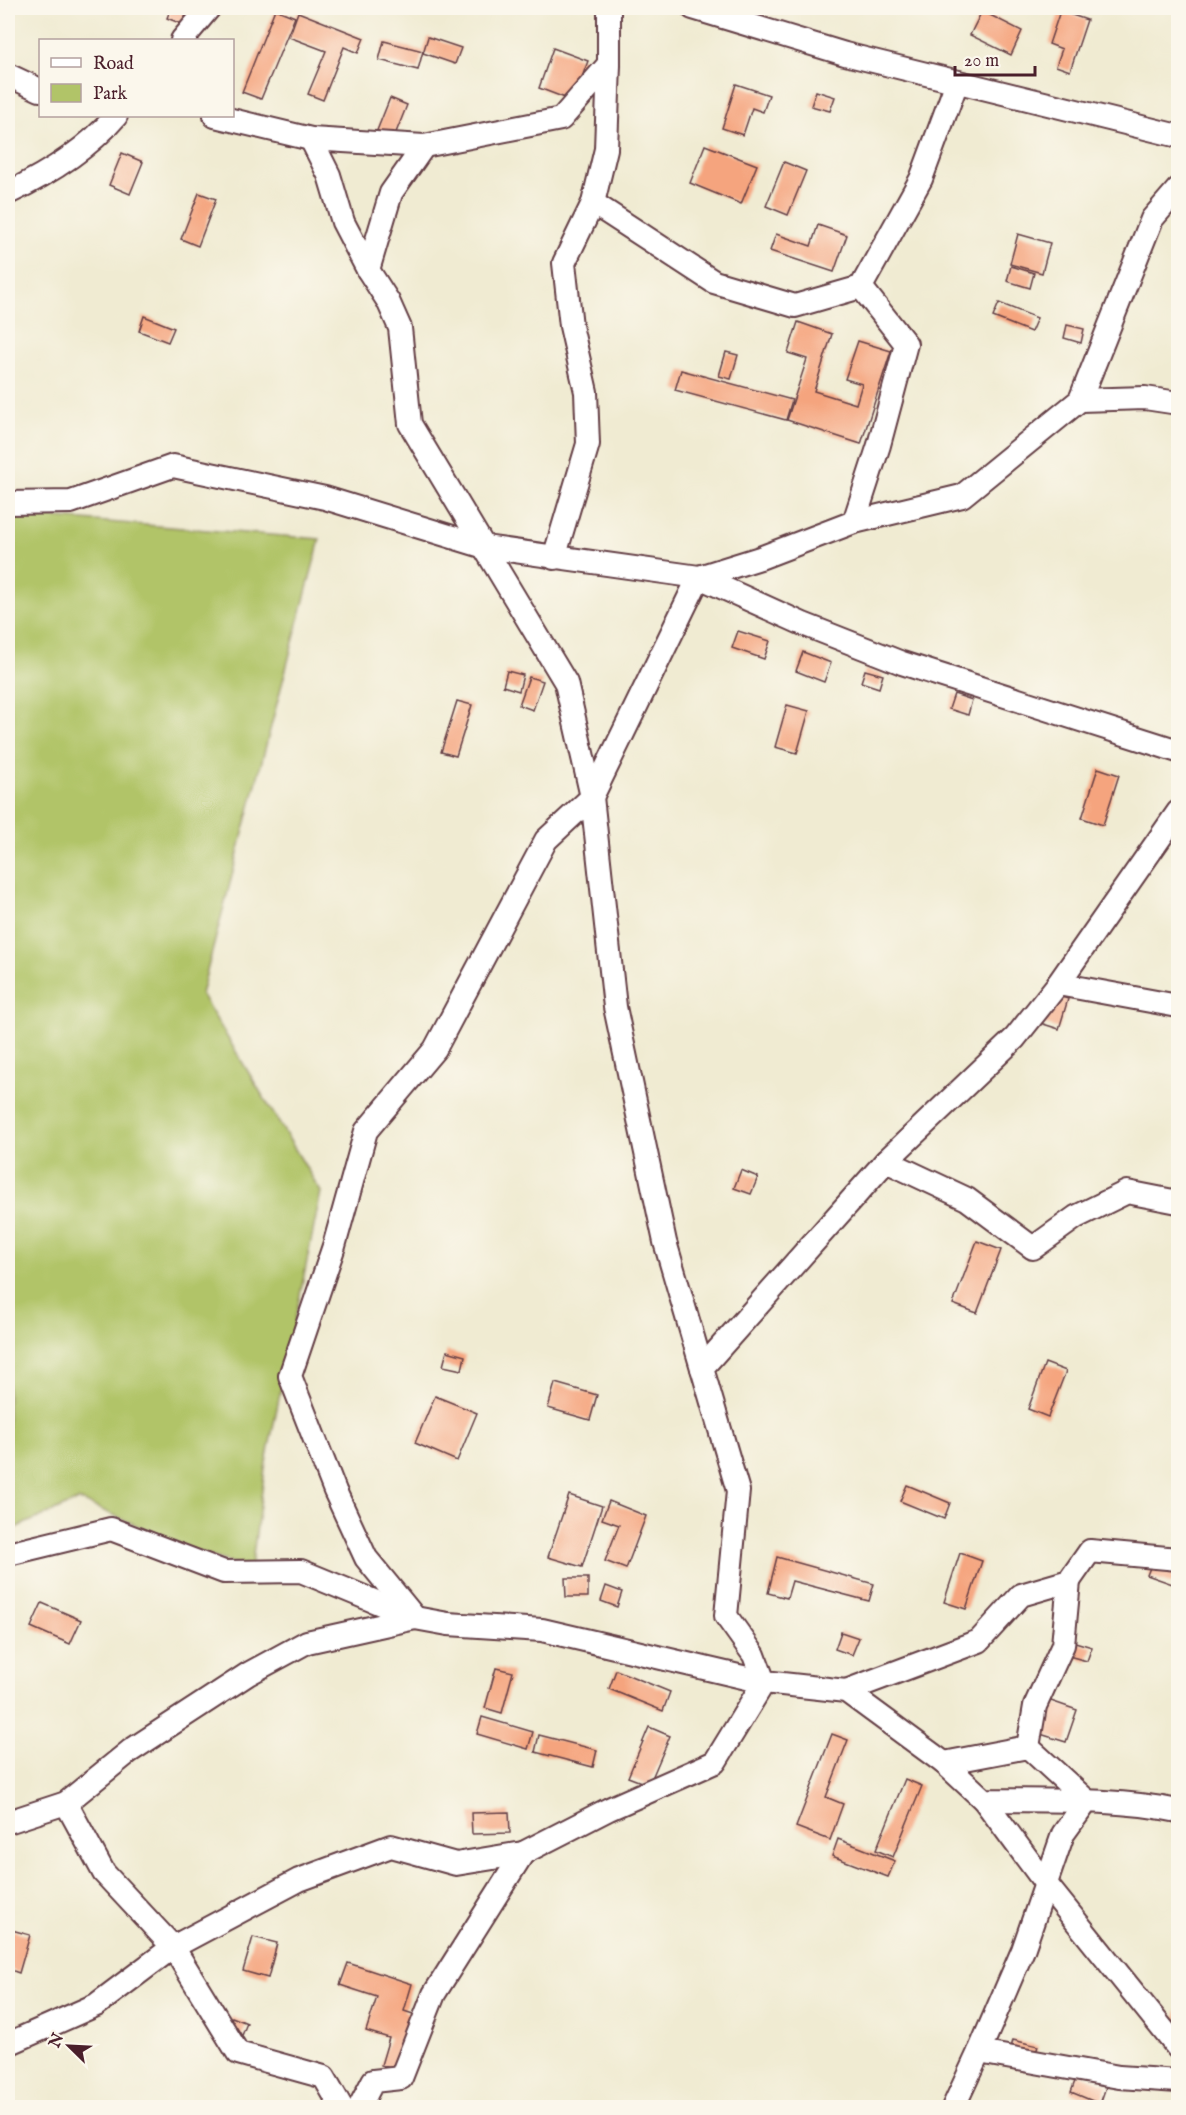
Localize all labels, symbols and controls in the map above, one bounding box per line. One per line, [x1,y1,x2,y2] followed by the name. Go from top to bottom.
[39,39,234,117] legend
[955,39,1034,77] scale bar
[964,50,999,73] text: 20 m
[93,53,134,76] text: Road
[93,83,128,106] text: Park
[39,2016,99,2076] north arrow
[45,2030,69,2052] text: N

